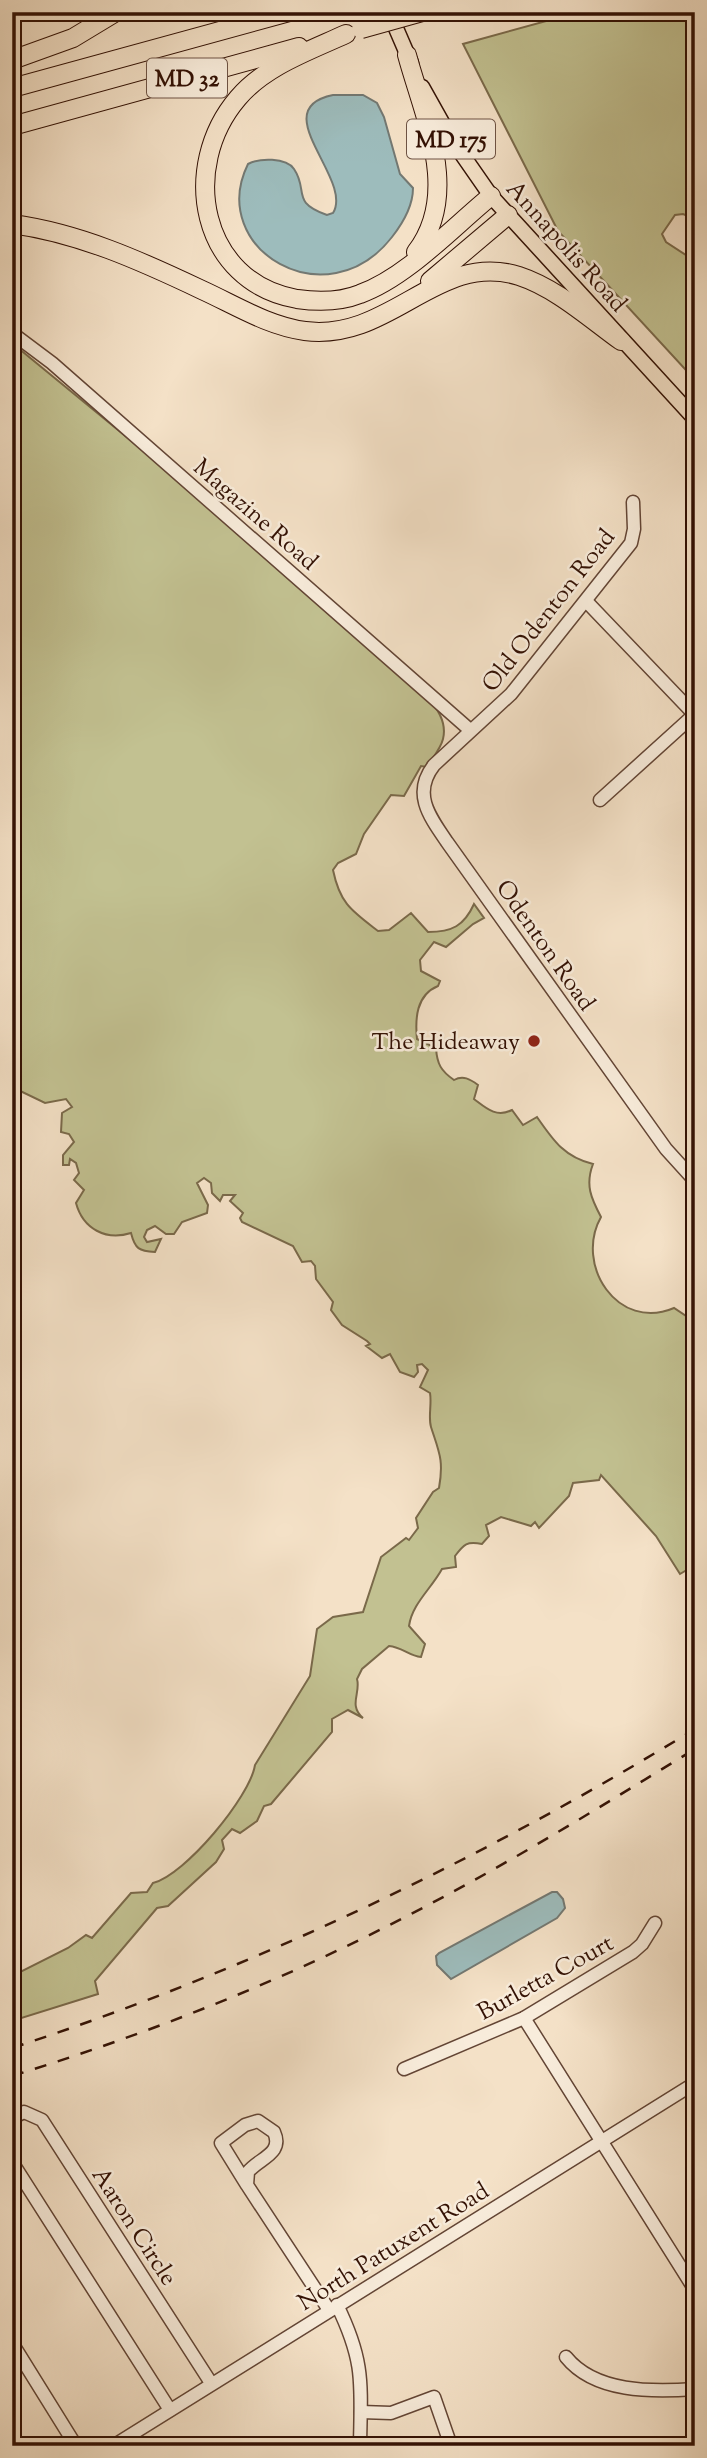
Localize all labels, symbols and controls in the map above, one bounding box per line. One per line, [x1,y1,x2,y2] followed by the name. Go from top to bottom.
[147,58,227,97] road number: MD 32
[407,120,495,158] road number: MD 175
[497,174,634,321] street label: Annapolis Road
[185,452,325,580] street label: Magazine Road
[475,522,625,700] street label: Old Odenton Road
[486,874,603,1019] street label: Odenton Road
[371,1026,520,1060] place label: The Hideaway
[526,1033,542,1049] marker: The Hideaway
[472,1927,620,2030] street label: Burletta Court
[82,2161,184,2293] street label: Aaron Circle
[292,2175,497,2320] street label: North Patuxent Road

